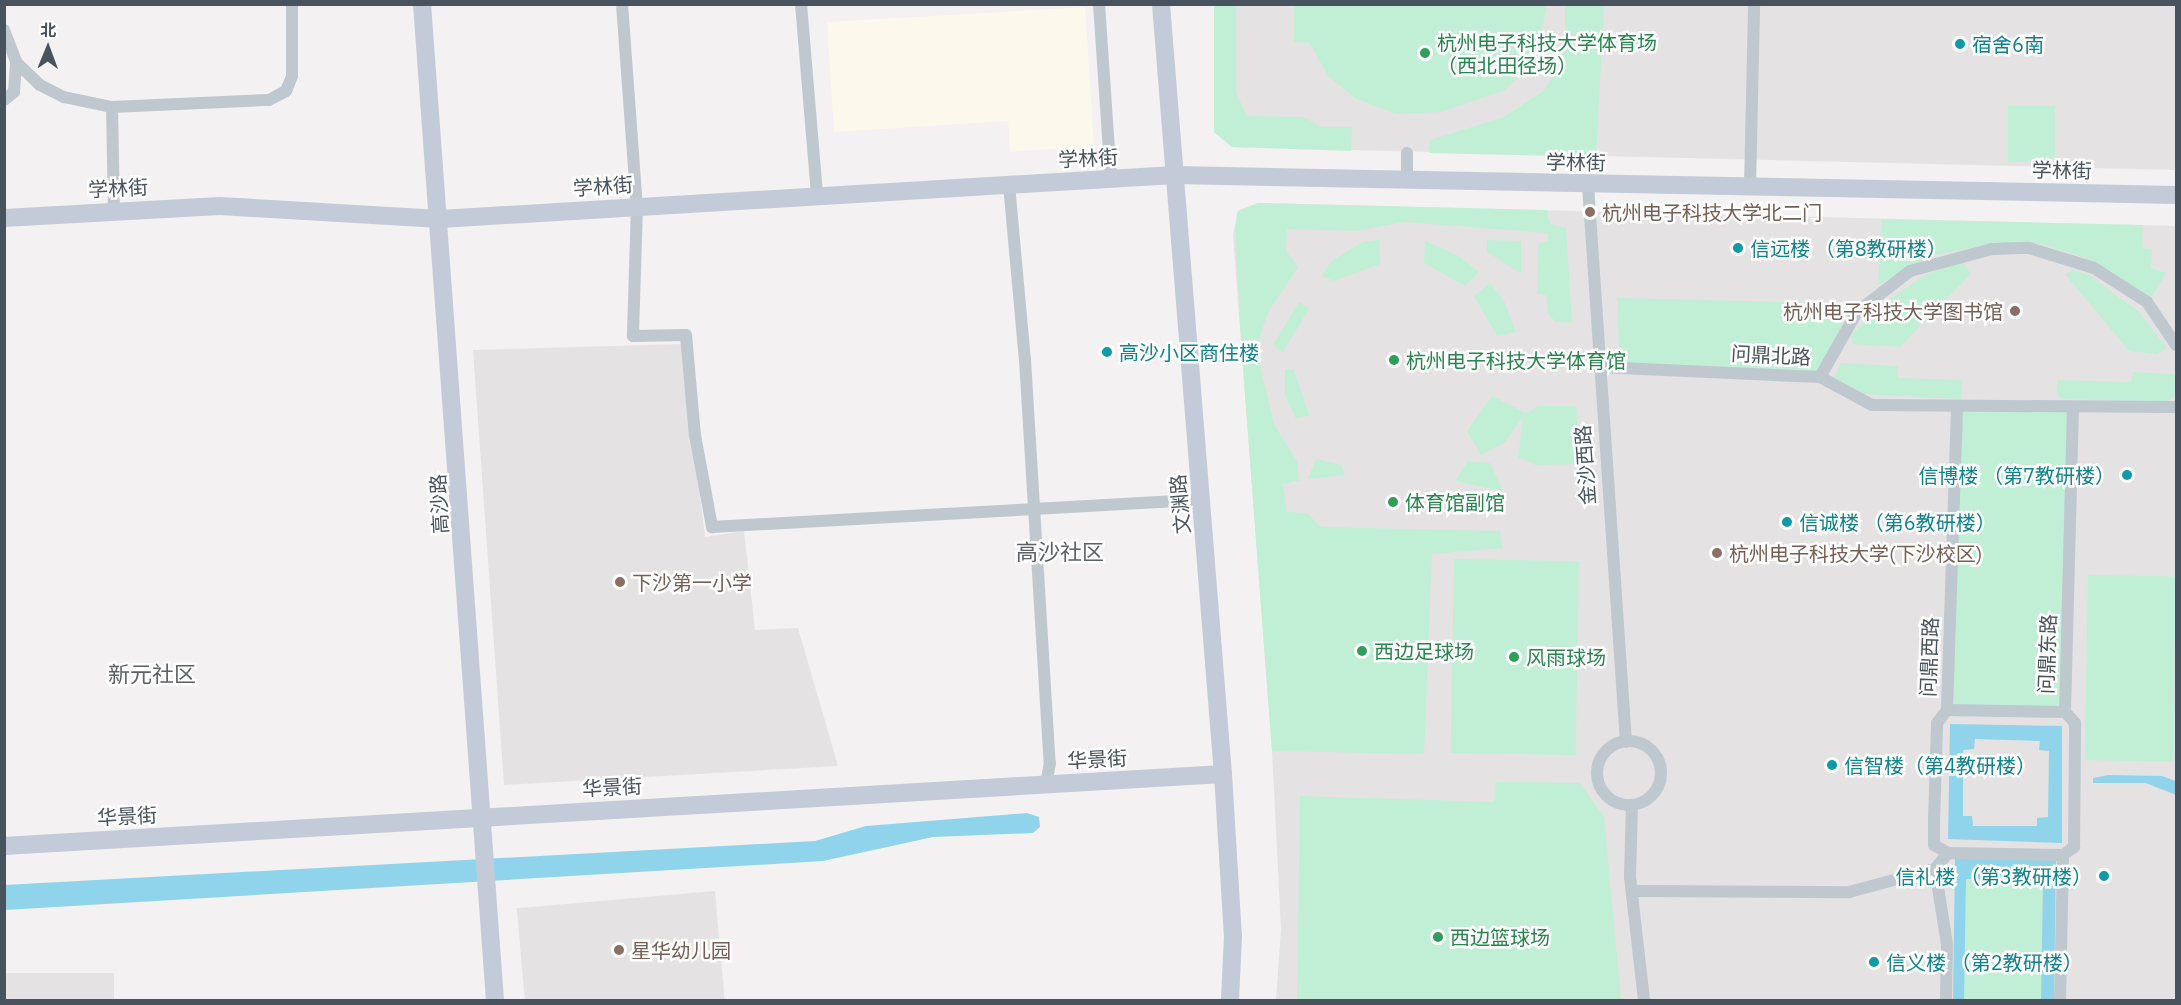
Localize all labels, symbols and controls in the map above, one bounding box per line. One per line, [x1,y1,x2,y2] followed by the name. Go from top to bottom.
[18,18,78,78] north arrow
[40,20,56,40] text: 北
[1437,30,1657,77] place label: 杭州电子科技大学体育场 （西北田径场）
[1972,32,2044,56] place label: 宿舍6南
[1953,37,1967,51] marker: 宿舍6南
[1418,46,1432,60] marker: 杭州电子科技大学体育场 （西北田径场）
[1057,144,1119,172] street label: 学林街
[1546,149,1606,175] street label: 学林街
[2032,157,2092,183] street label: 学林街
[572,172,634,200] street label: 学林街
[87,174,149,202] street label: 学林街
[1602,200,1822,224] place label: 杭州电子科技大学北二门
[1583,205,1597,219] marker: 杭州电子科技大学北二门
[1750,236,1947,260] place label: 信远楼 （第8教研楼）
[1731,241,1745,255] marker: 信远楼 （第8教研楼）
[1783,299,2003,323] place label: 杭州电子科技大学图书馆
[2008,304,2022,318] marker: 杭州电子科技大学图书馆
[1119,340,1259,364] place label: 高沙小区商住楼
[1730,341,1812,369] street label: 问鼎北路
[1100,345,1114,359] marker: 高沙小区商住楼
[1406,348,1626,372] place label: 杭州电子科技大学体育馆
[1387,353,1401,367] marker: 杭州电子科技大学体育馆
[1570,424,1600,506] street label: 金沙西路
[1918,463,2115,487] place label: 信博楼 （第7教研楼）
[2120,468,2134,482] marker: 信博楼 （第7教研楼）
[425,473,453,535] street label: 高沙路
[1165,473,1195,535] street label: 文渊路
[1405,490,1505,514] place label: 体育馆副馆
[1386,495,1400,509] marker: 体育馆副馆
[1799,510,1996,534] place label: 信诚楼 （第6教研楼）
[1780,515,1794,529] marker: 信诚楼 （第6教研楼）
[1016,539,1104,565] district label: 高沙社区
[1729,541,1982,565] place label: 杭州电子科技大学(下沙校区)
[1710,546,1724,560] marker: 杭州电子科技大学(下沙校区)
[632,570,752,594] place label: 下沙第一小学
[613,575,627,589] marker: 下沙第一小学
[2034,614,2060,694] street label: 问鼎东路
[1916,617,1942,697] street label: 问鼎西路
[1374,639,1474,663] place label: 西边足球场
[1355,644,1369,658] marker: 西边足球场
[1526,645,1606,669] place label: 风雨球场
[1507,650,1521,664] marker: 风雨球场
[108,661,196,687] district label: 新元社区
[1066,745,1128,773] street label: 华景街
[1844,753,2036,777] place label: 信智楼（第4教研楼）
[1825,758,1839,772] marker: 信智楼（第4教研楼）
[581,773,643,801] street label: 华景街
[96,802,158,830] street label: 华景街
[1895,864,2092,888] place label: 信礼楼 （第3教研楼）
[2097,869,2111,883] marker: 信礼楼 （第3教研楼）
[1450,925,1550,949] place label: 西边篮球场
[1431,930,1445,944] marker: 西边篮球场
[631,938,731,962] place label: 星华幼儿园
[612,943,626,957] marker: 星华幼儿园
[1886,950,2083,974] place label: 信义楼 （第2教研楼）
[1867,955,1881,969] marker: 信义楼 （第2教研楼）

